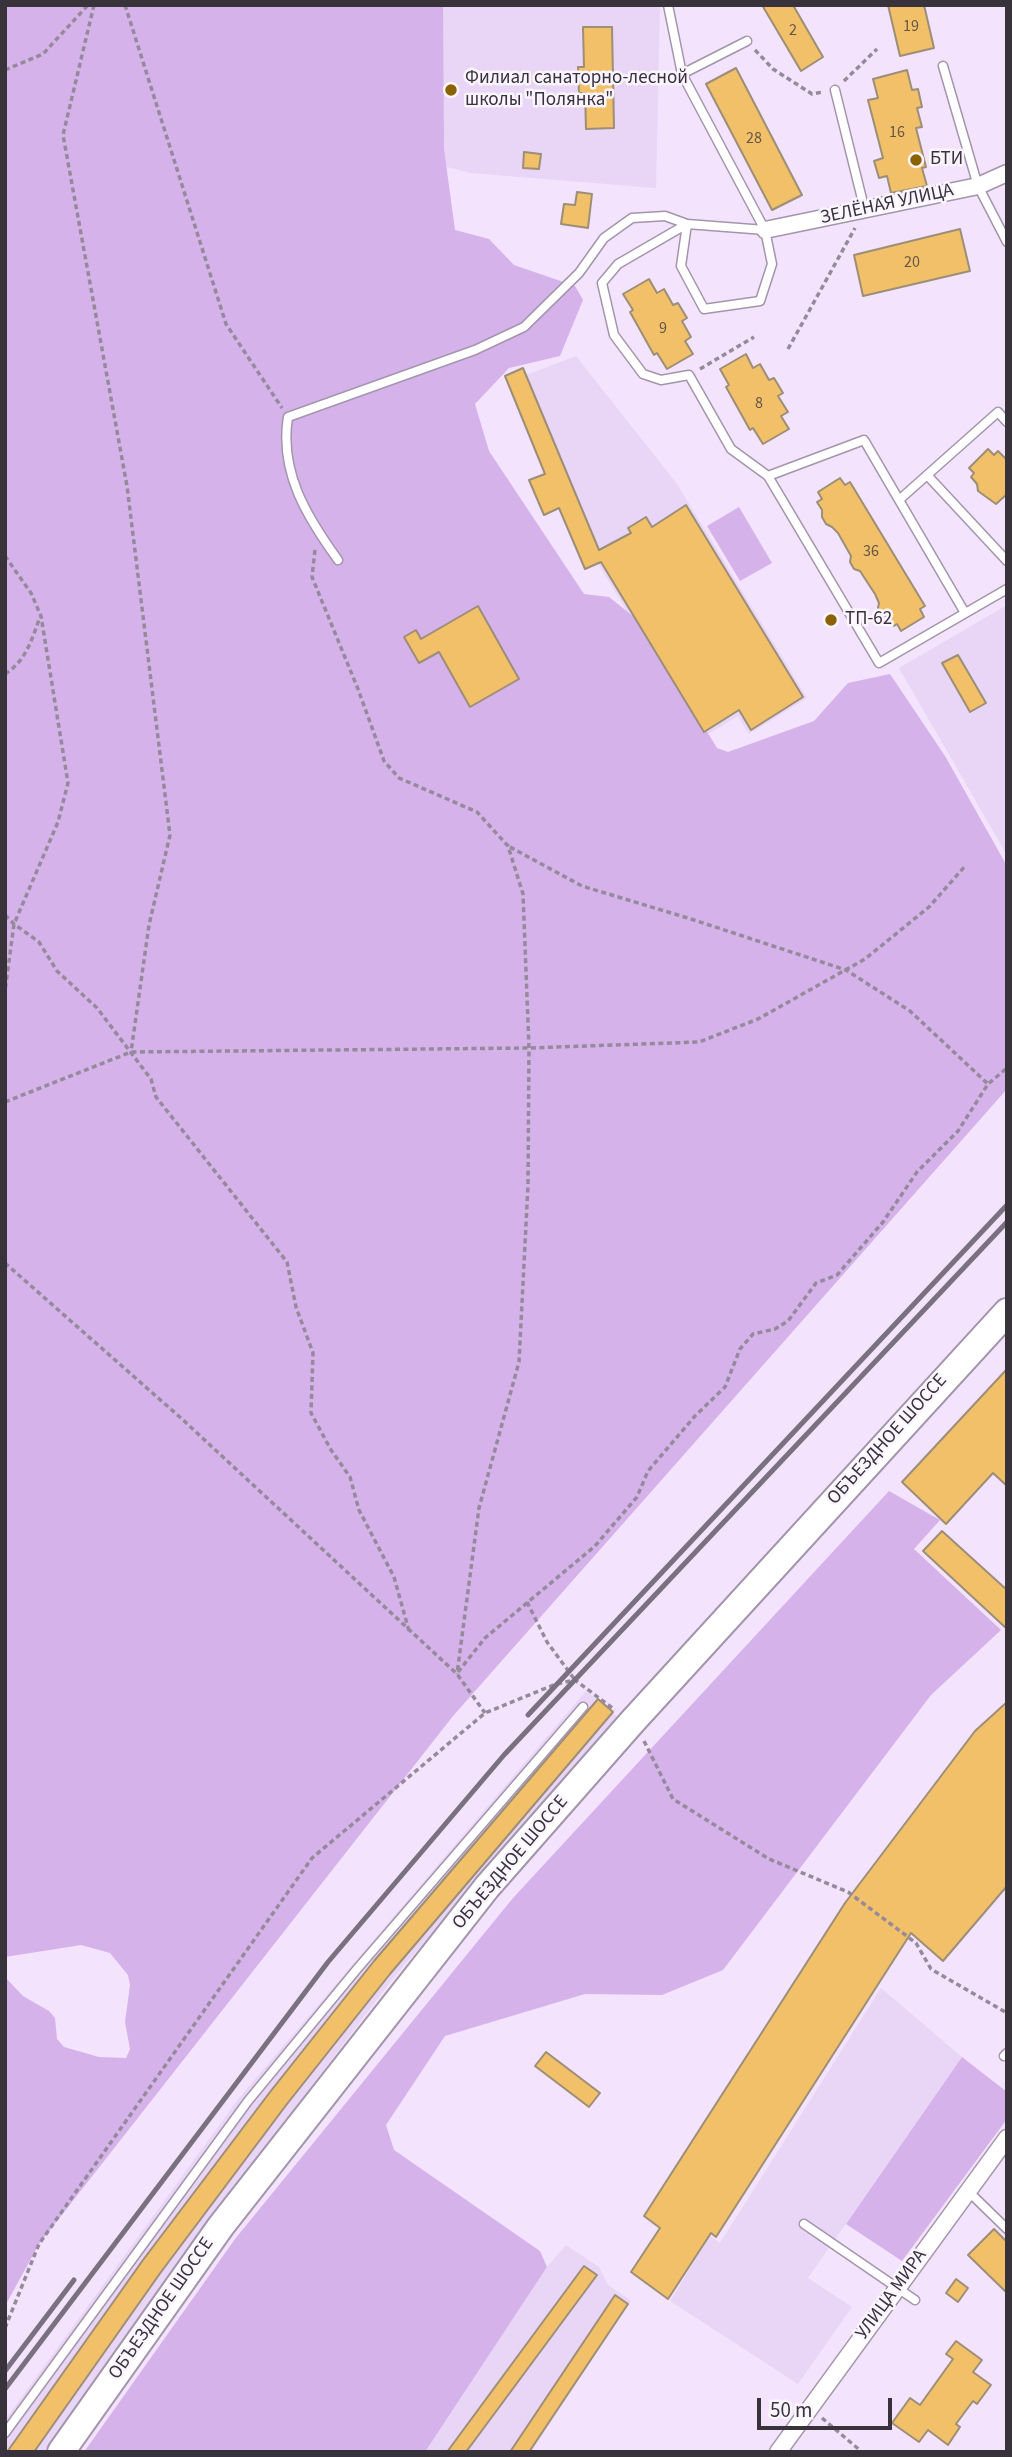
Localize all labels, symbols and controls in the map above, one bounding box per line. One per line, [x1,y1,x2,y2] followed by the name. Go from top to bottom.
[903,17,919,37] house number: 19
[789,21,797,41] house number: 2
[465,68,688,112] place label: Филиал санаторно-лесной школы "Полянка"
[443,82,459,98] marker: Филиал санаторно-лесной школы "Полянка"
[889,123,905,143] house number: 16
[746,129,762,149] house number: 28
[930,149,963,171] place label: БТИ
[908,152,924,168] marker: БТИ
[818,180,956,230] street label: ЗЕЛЁНАЯ УЛИЦА
[904,253,920,273] house number: 20
[659,319,667,339] house number: 9
[755,394,763,414] house number: 8
[863,542,879,562] house number: 36
[845,609,892,631] place label: ТП-62
[823,612,839,628] marker: ТП-62
[823,1370,953,1510] street label: ОБЪЕЗДНОЕ ШОССЕ
[448,1791,574,1935] street label: ОБЪЕЗДНОЕ ШОССЕ
[104,2234,220,2384] street label: ОБЪЕЗДНОЕ ШОССЕ
[852,2245,932,2345] street label: УЛИЦА МИРА
[760,2384,895,2428] scale bar
[770,2395,812,2425] text: 50 m

